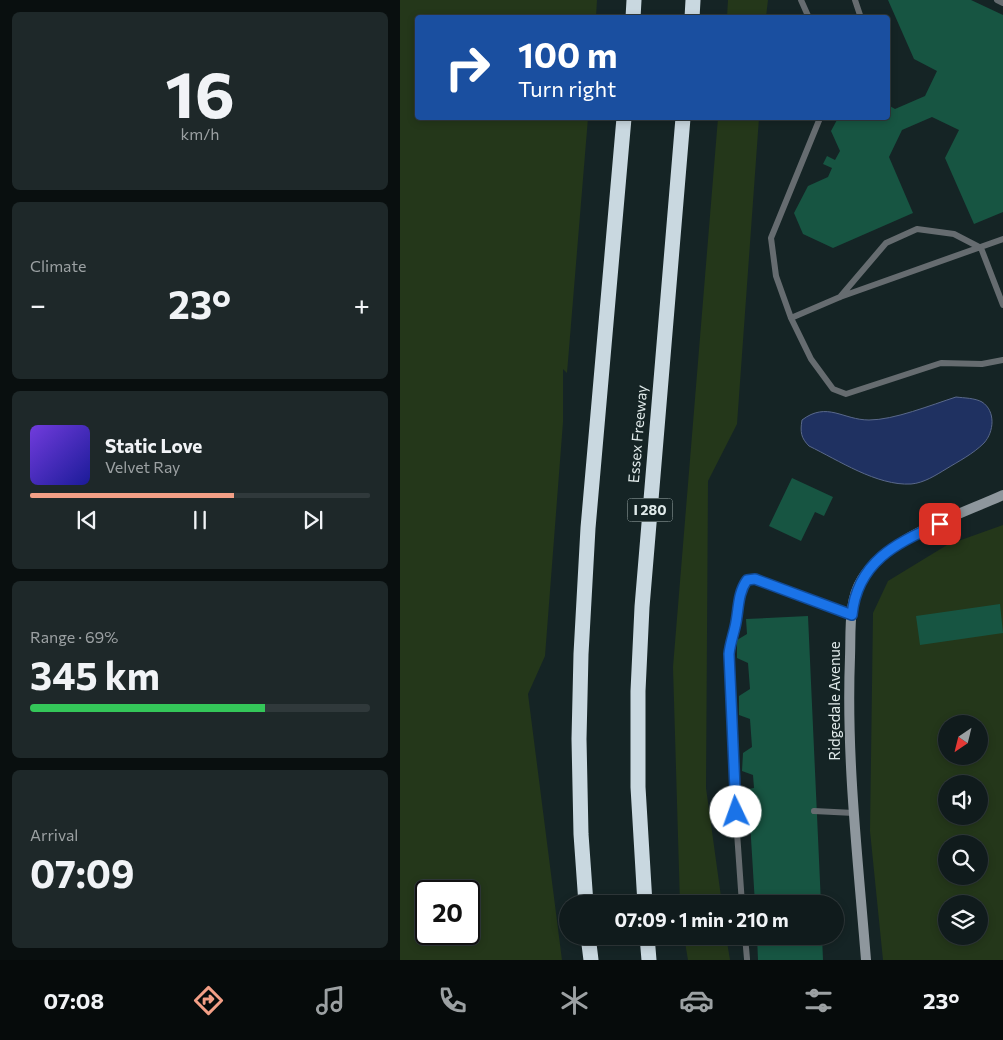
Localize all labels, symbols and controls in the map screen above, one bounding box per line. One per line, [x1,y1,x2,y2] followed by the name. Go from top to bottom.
[518,32,618,75] text: 100 m
[435,35,500,100] icon: right
[165,52,235,131] text: 16
[518,75,616,102] text: Turn right
[181,124,219,143] text: km/h
[30,256,86,275] text: Climate
[168,280,231,327] text: 23°
[30,287,46,321] text: −
[354,287,370,321] text: +
[624,384,650,484] street label: Essex Freeway
[105,434,202,457] text: Static Love
[105,457,180,476] text: Velvet Ray
[628,498,672,522] road number: I 280
[919,503,961,545] pin
[73,506,101,534] icon: previous
[186,506,214,534] icon: pause
[299,506,327,534] icon: next
[926,510,954,538] icon: arrive
[30,627,118,646] text: Range · 69%
[825,641,843,761] street label: Ridgedale Avenue
[30,651,160,698] text: 345 km
[938,715,988,765] north arrow
[938,715,988,945] map controls
[938,775,988,825] button: sound
[709,785,761,837] position arrow
[30,825,78,844] text: Arrival
[938,835,988,885] button: search
[30,849,135,896] text: 07:09
[415,880,480,945] speed limit sign: 20
[938,895,988,945] button: layers
[614,908,789,931] text: 07:09 · 1 min · 210 m
[191,983,226,1018] icon: directions
[313,983,348,1018] icon: music
[435,983,470,1018] icon: phone
[557,983,592,1018] icon: climate
[679,983,714,1018] icon: car
[801,983,836,1018] icon: filters
[44,987,104,1014] text: 07:08
[923,987,959,1014] text: 23°

